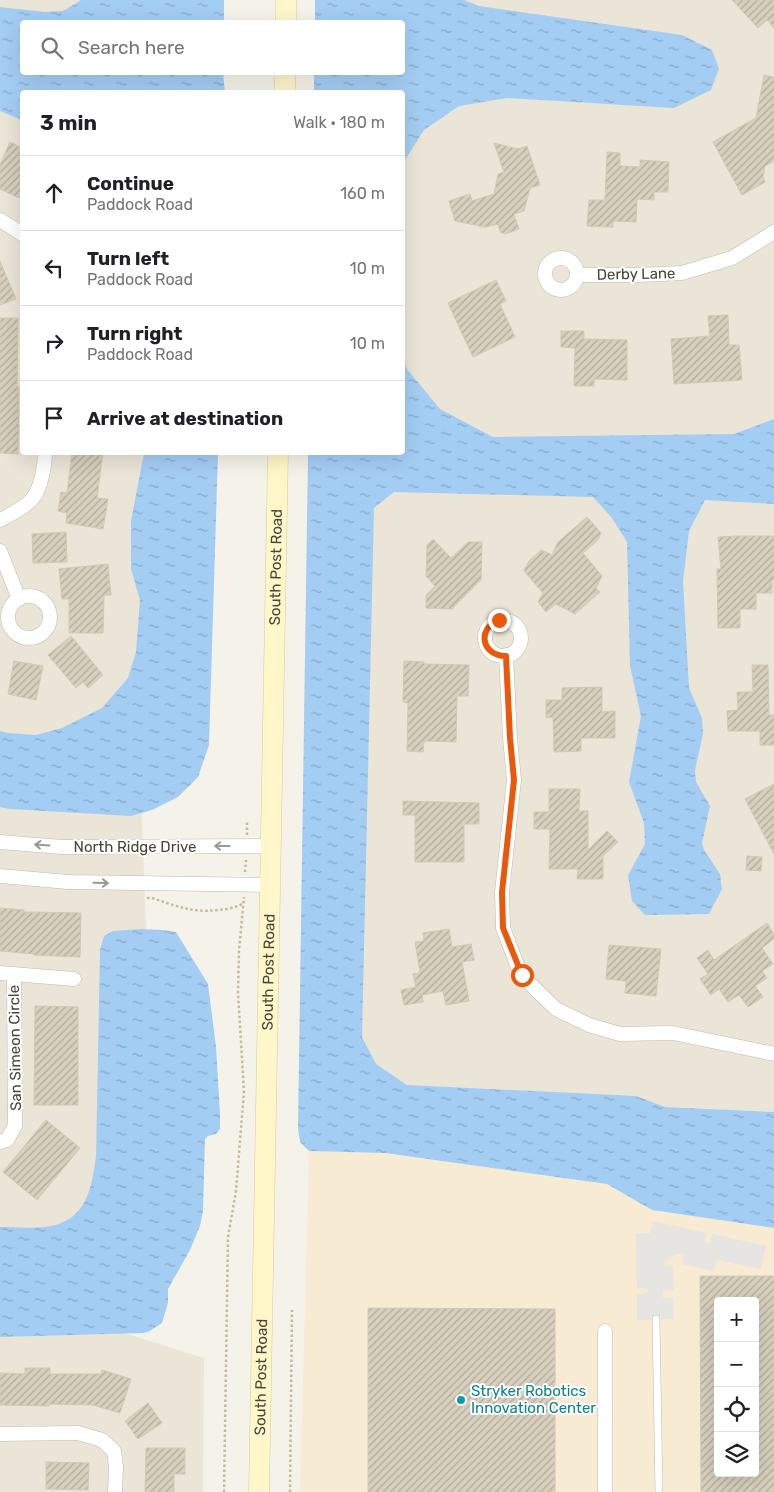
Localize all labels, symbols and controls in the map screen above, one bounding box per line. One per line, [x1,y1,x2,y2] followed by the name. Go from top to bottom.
[20,20,405,75] search box
[38,34,66,62] icon: search
[78,36,185,59] text: Search here
[40,110,97,135] text: 3 min
[293,113,385,132] text: Walk · 180 m
[87,172,174,195] text: Continue
[40,179,68,207] icon: ahead
[340,184,385,203] text: 160 m
[87,195,193,214] text: Paddock Road
[87,247,169,270] text: Turn left
[40,254,68,282] icon: left
[350,259,385,278] text: 10 m
[596,264,676,284] street label: Derby Lane
[87,270,193,289] text: Paddock Road
[87,322,182,345] text: Turn right
[40,329,68,357] icon: right
[350,334,385,353] text: 10 m
[87,345,193,364] text: Paddock Road
[40,404,68,432] icon: arrive
[87,407,283,430] text: Arrive at destination
[266,509,286,626] street label: South Post Road
[488,609,511,632] route end
[74,838,196,856] street label: North Ridge Drive
[34,841,50,850] one-way arrow
[214,841,230,851] one-way arrow
[93,878,109,887] one-way arrow
[258,914,279,1031] street label: South Post Road
[511,964,534,987] route start
[5,985,25,1111] street label: San Simeon Circle
[714,1297,759,1477] map controls
[714,1297,759,1342] button: +
[251,1319,271,1435] street label: South Post Road
[714,1342,759,1387] button: −
[471,1382,596,1417] place label: Stryker Robotics Innovation Center
[714,1387,759,1432] button: locate
[455,1394,467,1406] marker: Stryker Robotics Innovation Center
[714,1432,759,1477] button: layers

